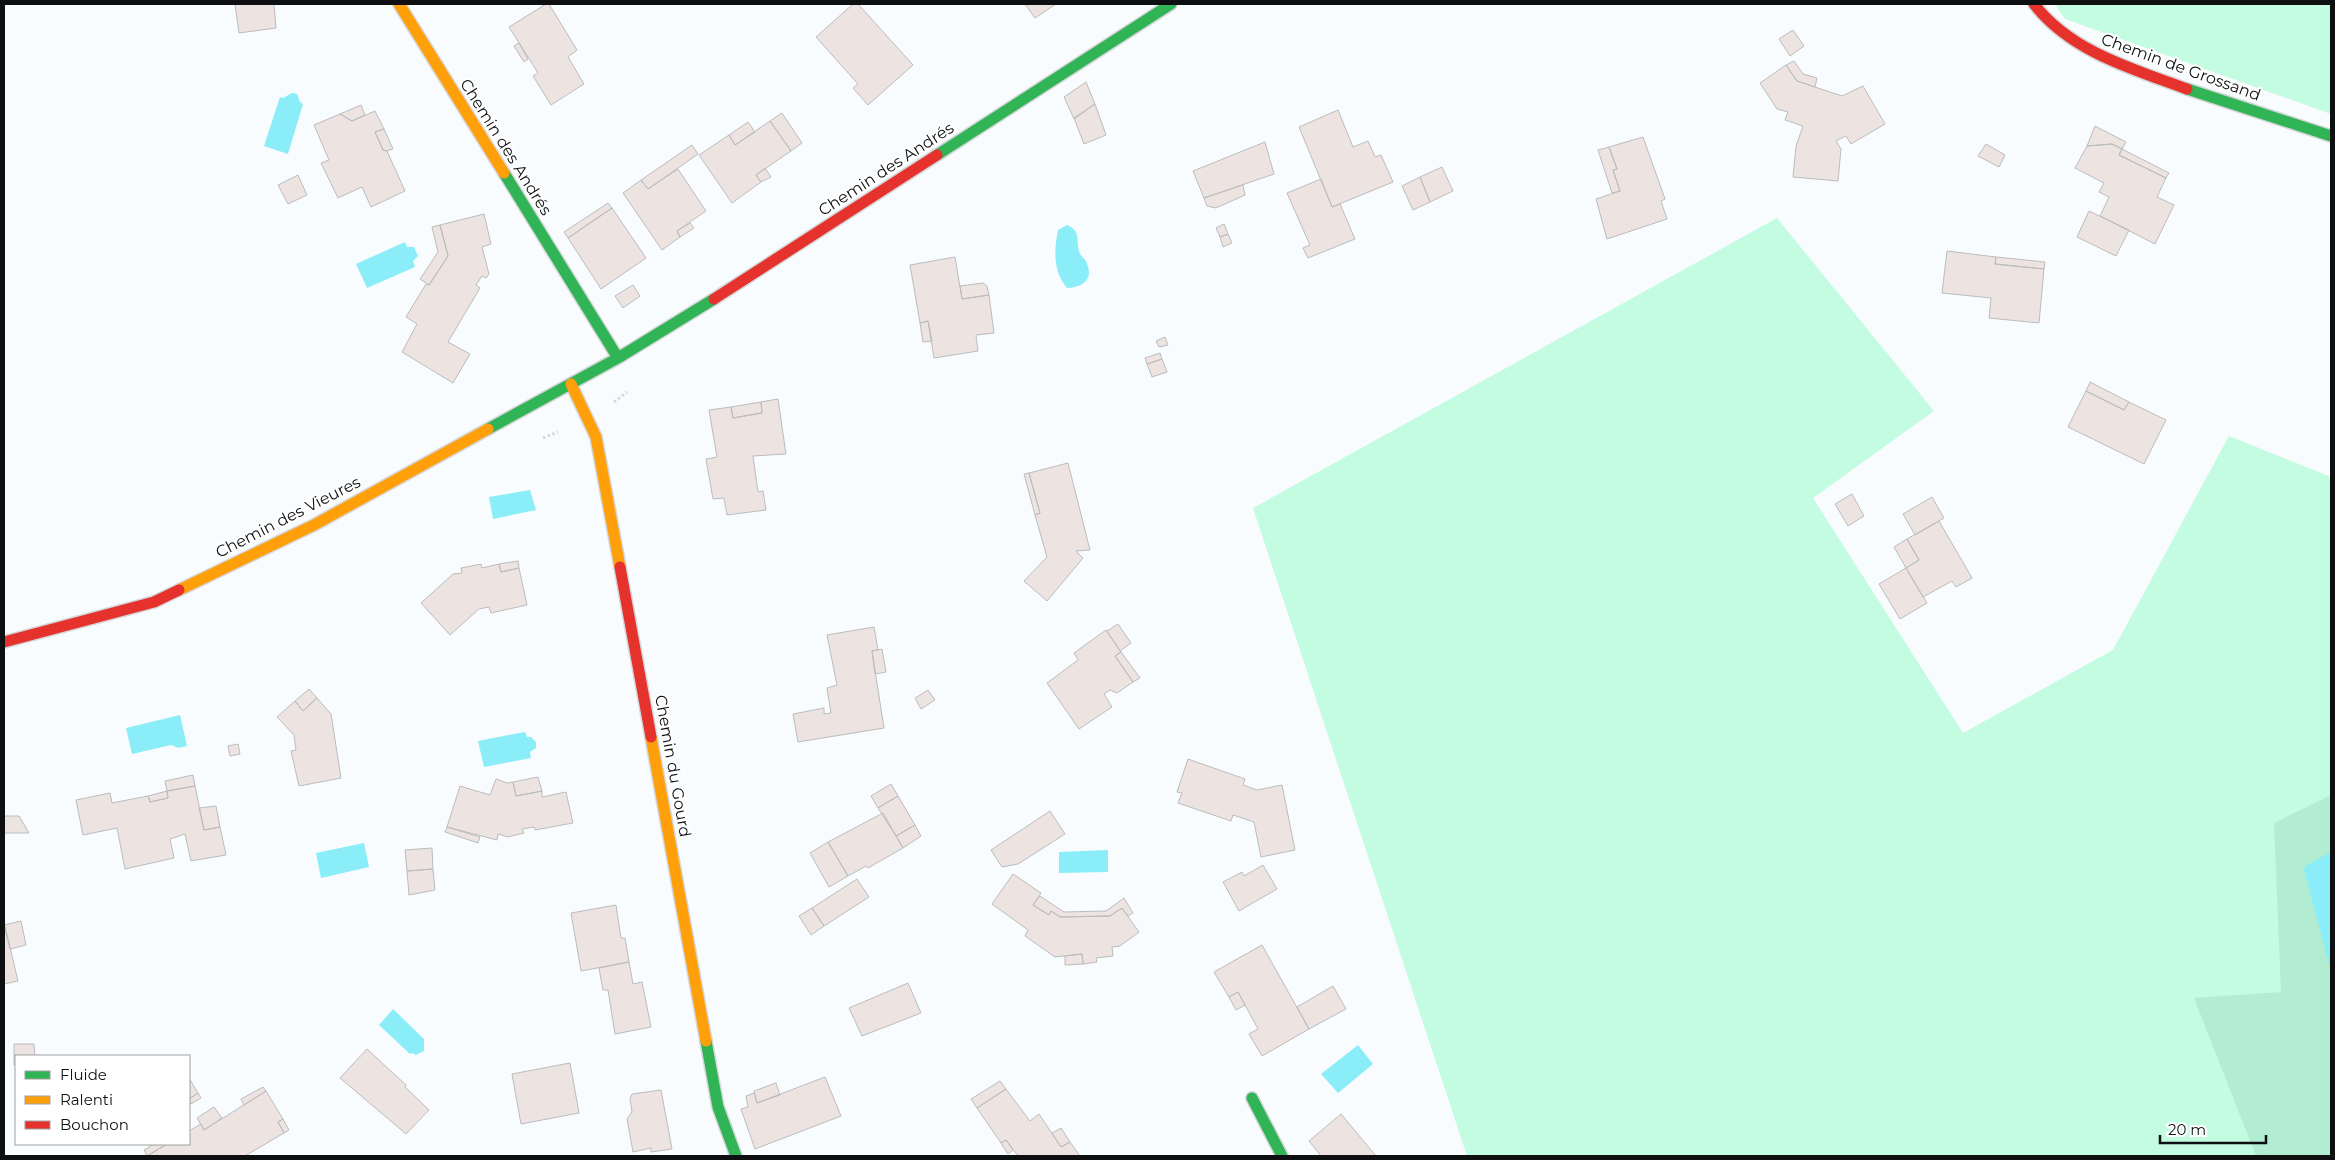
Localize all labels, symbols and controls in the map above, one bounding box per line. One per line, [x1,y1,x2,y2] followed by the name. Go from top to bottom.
[2099,29,2263,105] street label: Chemin de Grossand
[456,75,556,219] street label: Chemin des Andrés
[815,118,957,220] street label: Chemin des Andrés
[212,472,364,562] street label: Chemin des Vieures
[651,693,695,839] street label: Chemin du Gourd
[15,1055,190,1145] legend
[60,1065,107,1084] text: Fluide
[60,1090,113,1109] text: Ralenti
[2160,1112,2266,1144] scale bar
[60,1115,129,1134] text: Bouchon
[2168,1120,2206,1139] text: 20 m

